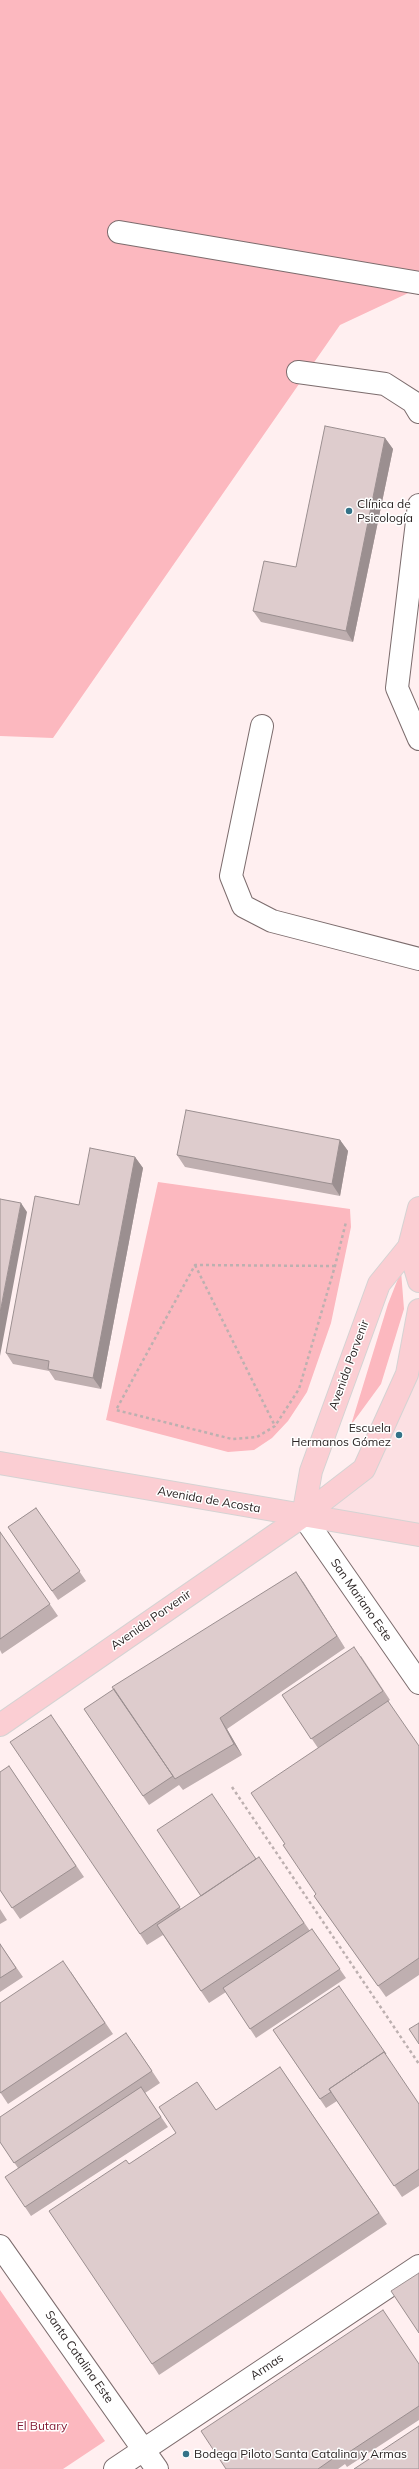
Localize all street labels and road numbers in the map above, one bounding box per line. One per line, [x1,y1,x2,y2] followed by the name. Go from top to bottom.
[326,1318,372,1412] street label: Avenida Porvenir
[156,1484,262,1516] street label: Avenida de Acosta
[327,1556,395,1644] street label: San Mariano Este
[108,1587,194,1653] street label: Avenida Porvenir
[42,2308,116,2406] street label: Santa Catalina Este
[248,2351,286,2383] street label: Armas

